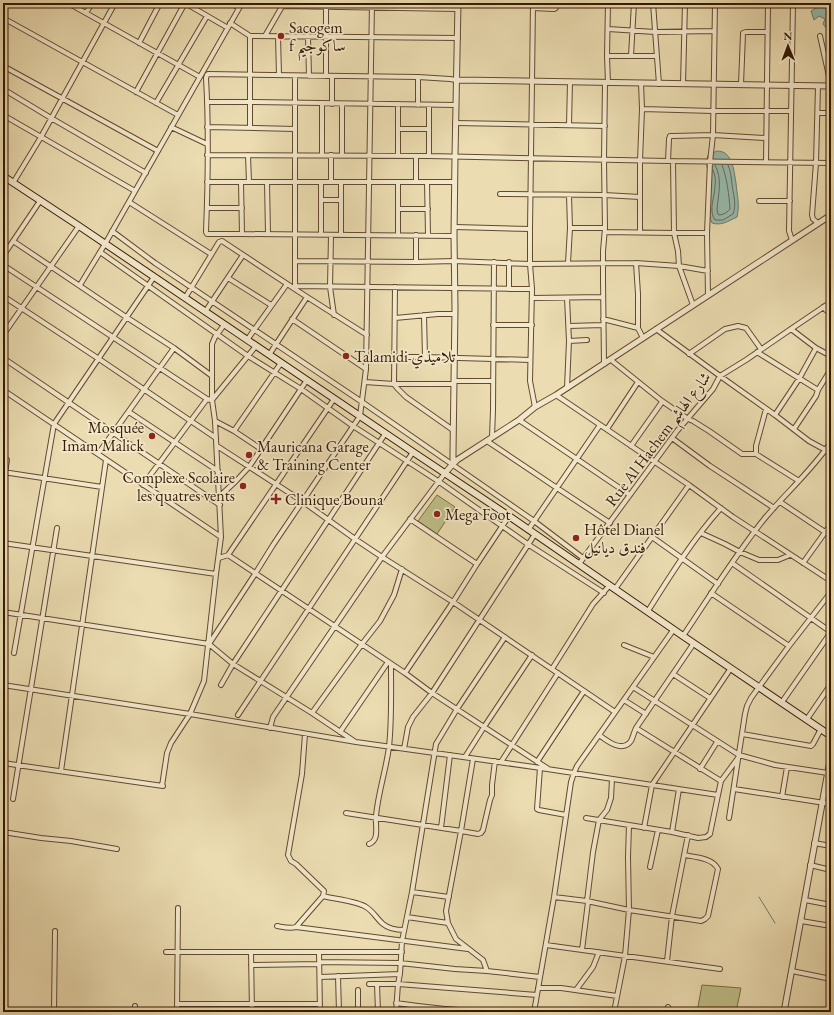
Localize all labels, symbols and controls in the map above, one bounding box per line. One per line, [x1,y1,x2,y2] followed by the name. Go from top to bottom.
[289,17,346,62] place label: Sacogem f ساكوجيم
[768,26,808,66] north arrow
[783,29,792,43] text: N
[276,31,286,41] marker: Sacogem f ساكوجيم
[354,346,456,369] place label: Talamidi تلاميذي
[341,351,351,361] marker: Talamidi تلاميذي
[600,367,720,514] street label: Rue Al Hachem شارع الهاشم
[62,417,144,456] place label: Mosquée Imam Malick
[147,431,157,441] marker: Mosquée Imam Malick
[257,436,371,475] place label: Mauricana Garage & Training Center
[244,450,254,460] marker: Mauricana Garage & Training Center
[122,467,235,506] place label: Complexe Scolaire les quatres vents
[238,481,248,491] marker: Complexe Scolaire les quatres vents
[285,489,384,510] place label: Clinique Bouna
[270,493,282,505] marker: Clinique Bouna
[445,504,510,525] place label: Mega Foot
[432,509,442,519] marker: Mega Foot
[584,519,664,559] place label: Hôtel Dianel فندق ديانيل
[571,533,581,543] marker: Hôtel Dianel فندق ديانيل

